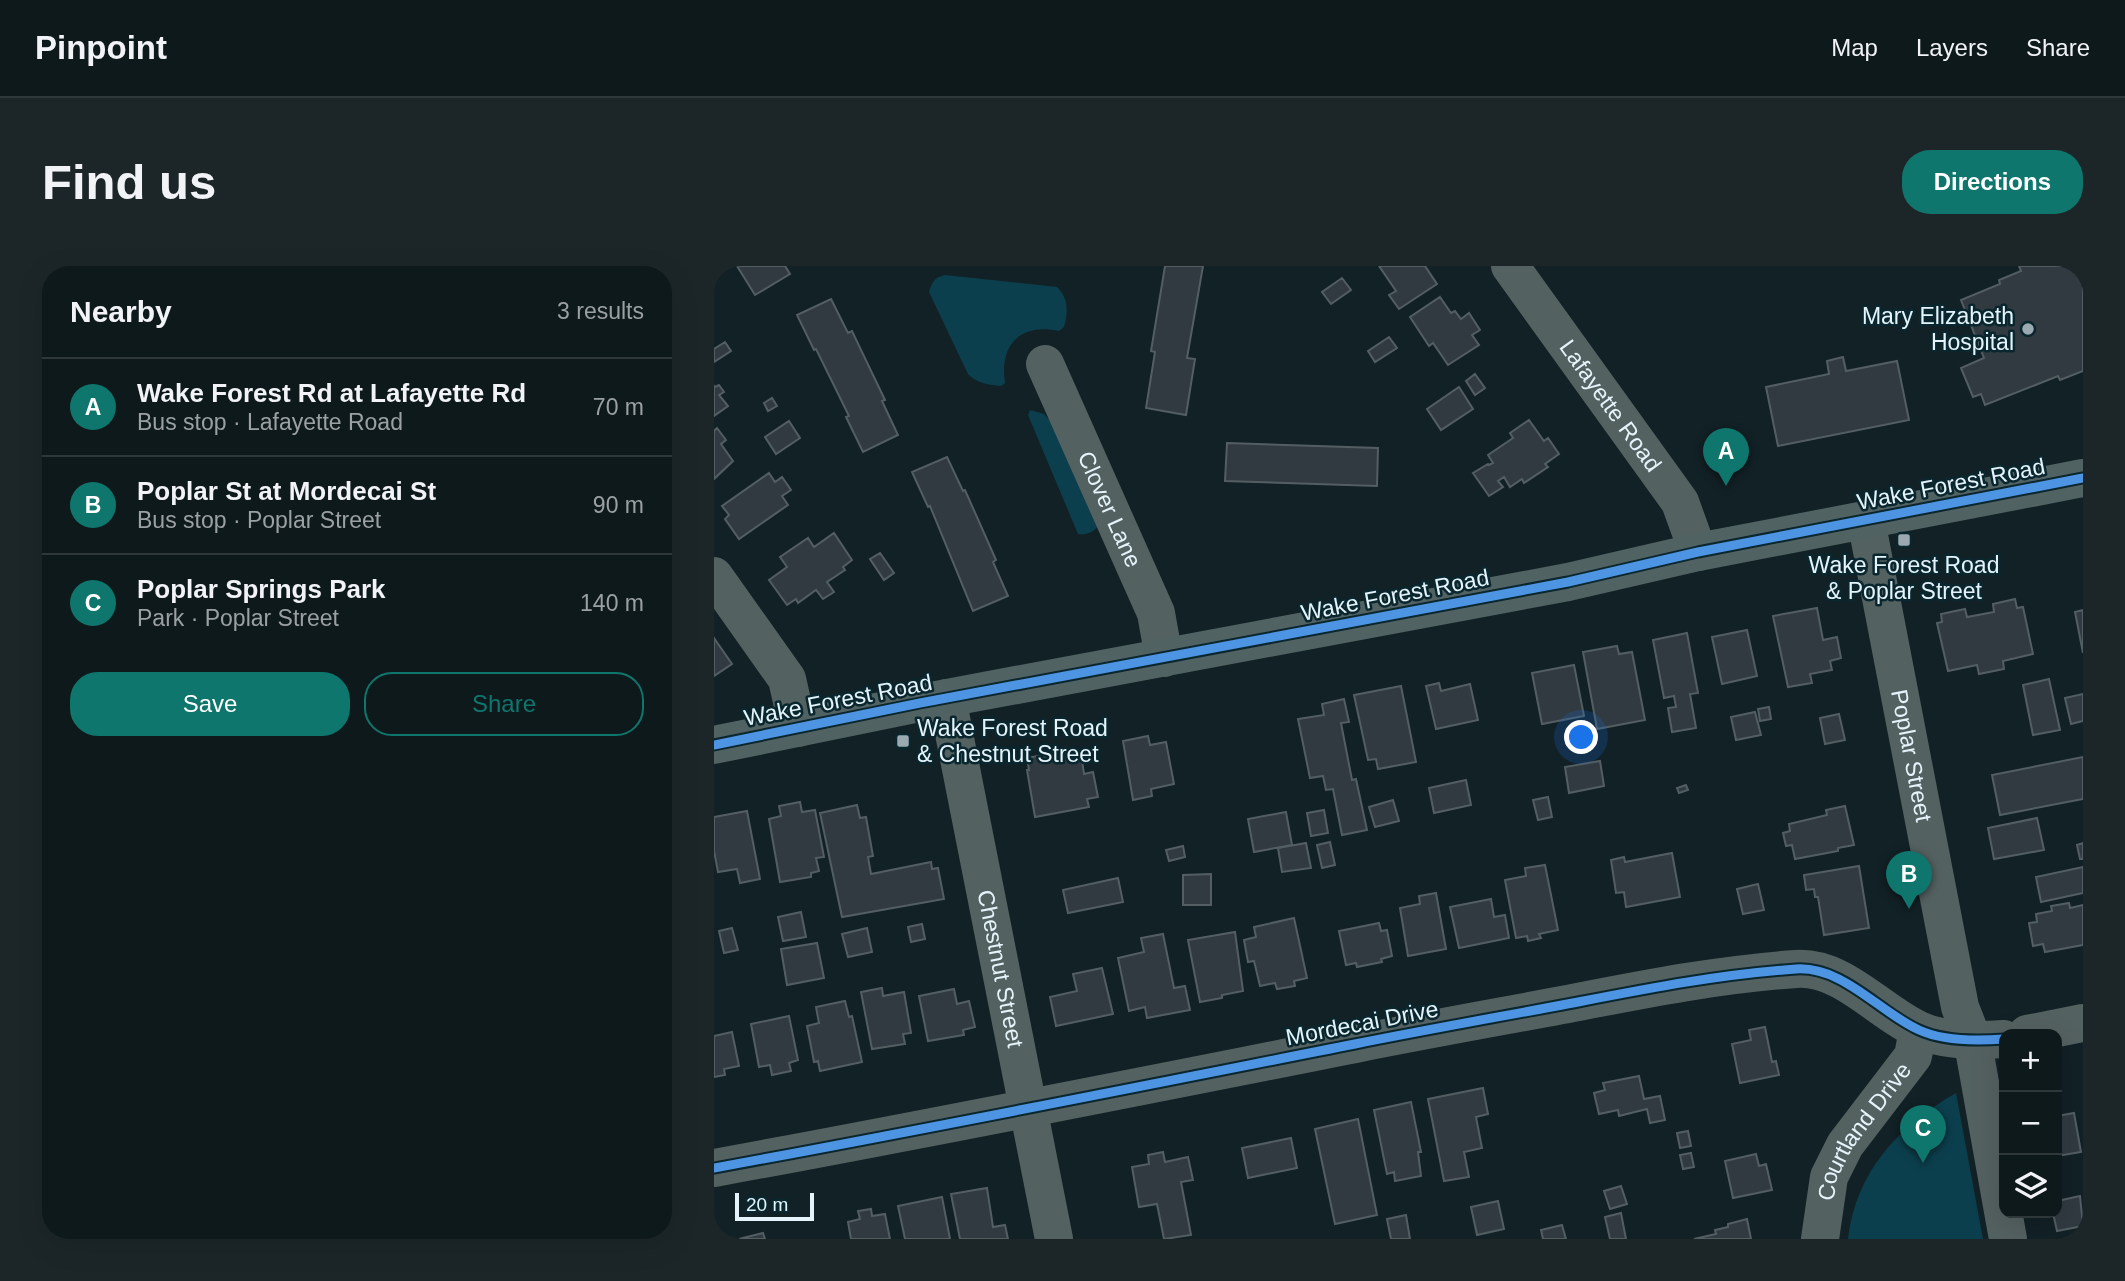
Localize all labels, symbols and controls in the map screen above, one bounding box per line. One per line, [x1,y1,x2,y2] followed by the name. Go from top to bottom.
[35,29,167,66] text: Pinpoint
[1831,34,1878,61] text: Map
[1916,34,1988,61] text: Layers
[2026,34,2090,61] text: Share
[1902,150,2083,214] button: Directions
[42,155,216,209] text: Find us
[70,295,172,328] text: Nearby
[557,298,644,324] text: 3 results
[1862,303,2014,355] place label: Mary Elizabeth Hospital
[2020,321,2036,337] marker: Mary Elizabeth Hospital
[1554,335,1667,476] street label: Lafayette Road
[137,378,526,408] text: Wake Forest Rd at Lafayette Rd
[85,394,101,420] text: A
[593,394,644,420] text: 70 m
[137,409,403,435] text: Bus stop · Lafayette Road
[1703,428,1749,486] pin: A
[1073,447,1147,571] street label: Clover Lane
[1855,453,2047,515] street label: Wake Forest Road
[137,476,436,506] text: Poplar St at Mordecai St
[85,492,101,518] text: B
[593,492,644,518] text: 90 m
[137,507,381,533] text: Bus stop · Poplar Street
[1896,532,1912,548] marker: Wake Forest Road & Poplar Street
[1809,552,1999,604] place label: Wake Forest Road & Poplar Street
[1299,564,1491,626] street label: Wake Forest Road
[137,574,386,604] text: Poplar Springs Park
[85,590,101,616] text: C
[580,590,644,616] text: 140 m
[137,605,339,631] text: Park · Poplar Street
[742,669,934,731] street label: Wake Forest Road
[70,672,350,736] button: Save
[364,672,644,736] button: Share
[1886,687,1937,825] street label: Poplar Street
[917,715,1108,767] place label: Wake Forest Road & Chestnut Street
[1564,720,1598,754] your location
[895,733,911,749] marker: Wake Forest Road & Chestnut Street
[1886,851,1932,909] pin: B
[972,888,1029,1050] street label: Chestnut Street
[1284,995,1440,1051] street label: Mordecai Drive
[1999,1029,2062,1218] map controls
[1999,1029,2062,1092] button: +
[1813,1057,1916,1202] street label: Courtland Drive
[1999,1092,2062,1155] button: −
[1900,1105,1946,1163] pin: C
[1999,1155,2062,1218] button: layers
[735,1190,814,1222] scale bar
[746,1194,788,1215] text: 20 m

